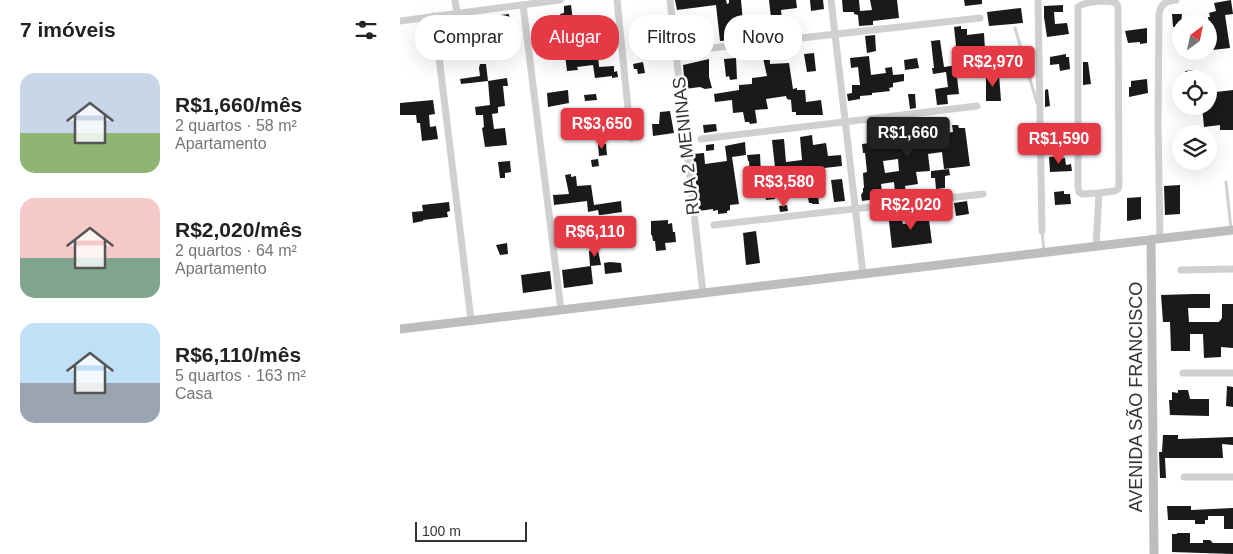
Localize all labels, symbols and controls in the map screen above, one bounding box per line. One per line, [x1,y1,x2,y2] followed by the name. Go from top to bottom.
[415,15,521,60] chip: Comprar
[531,15,619,60] chip: Alugar
[629,15,714,60] chip: Filtros
[724,15,802,60] chip: Novo
[1172,15,1218,60] north arrow
[1172,15,1217,170] map controls
[352,16,380,44] icon: filters
[20,18,116,41] text: 7 imóveis
[947,46,1039,88] pin: R$2,970
[963,53,1023,70] text: R$2,970
[1172,70,1217,115] button: locate
[669,76,703,216] street label: RUA 2 MENINAS
[60,93,120,153] icon: home
[175,93,302,116] text: R$1,660/mês
[556,108,648,150] pin: R$3,650
[572,115,632,132] text: R$3,650
[862,116,954,159] pin: R$1,660
[175,117,297,134] text: 2 quartos · 58 m²
[1013,122,1105,165] pin: R$1,590
[878,124,938,141] text: R$1,660
[1172,125,1217,170] button: layers
[1029,130,1089,147] text: R$1,590
[175,135,267,152] text: Apartamento
[738,166,830,208] pin: R$3,580
[754,173,814,190] text: R$3,580
[865,188,957,231] pin: R$2,020
[881,196,941,213] text: R$2,020
[549,216,641,258] pin: R$6,110
[60,218,120,278] icon: home
[175,218,302,241] text: R$2,020/mês
[565,223,625,240] text: R$6,110
[175,242,297,259] text: 2 quartos · 64 m²
[175,260,267,277] text: Apartamento
[1125,282,1146,512] street label: AVENIDA SÃO FRANCISCO
[60,343,120,403] icon: home
[175,343,301,366] text: R$6,110/mês
[175,367,306,384] text: 5 quartos · 163 m²
[175,385,212,402] text: Casa
[415,519,528,542] scale bar
[422,523,461,539] text: 100 m

